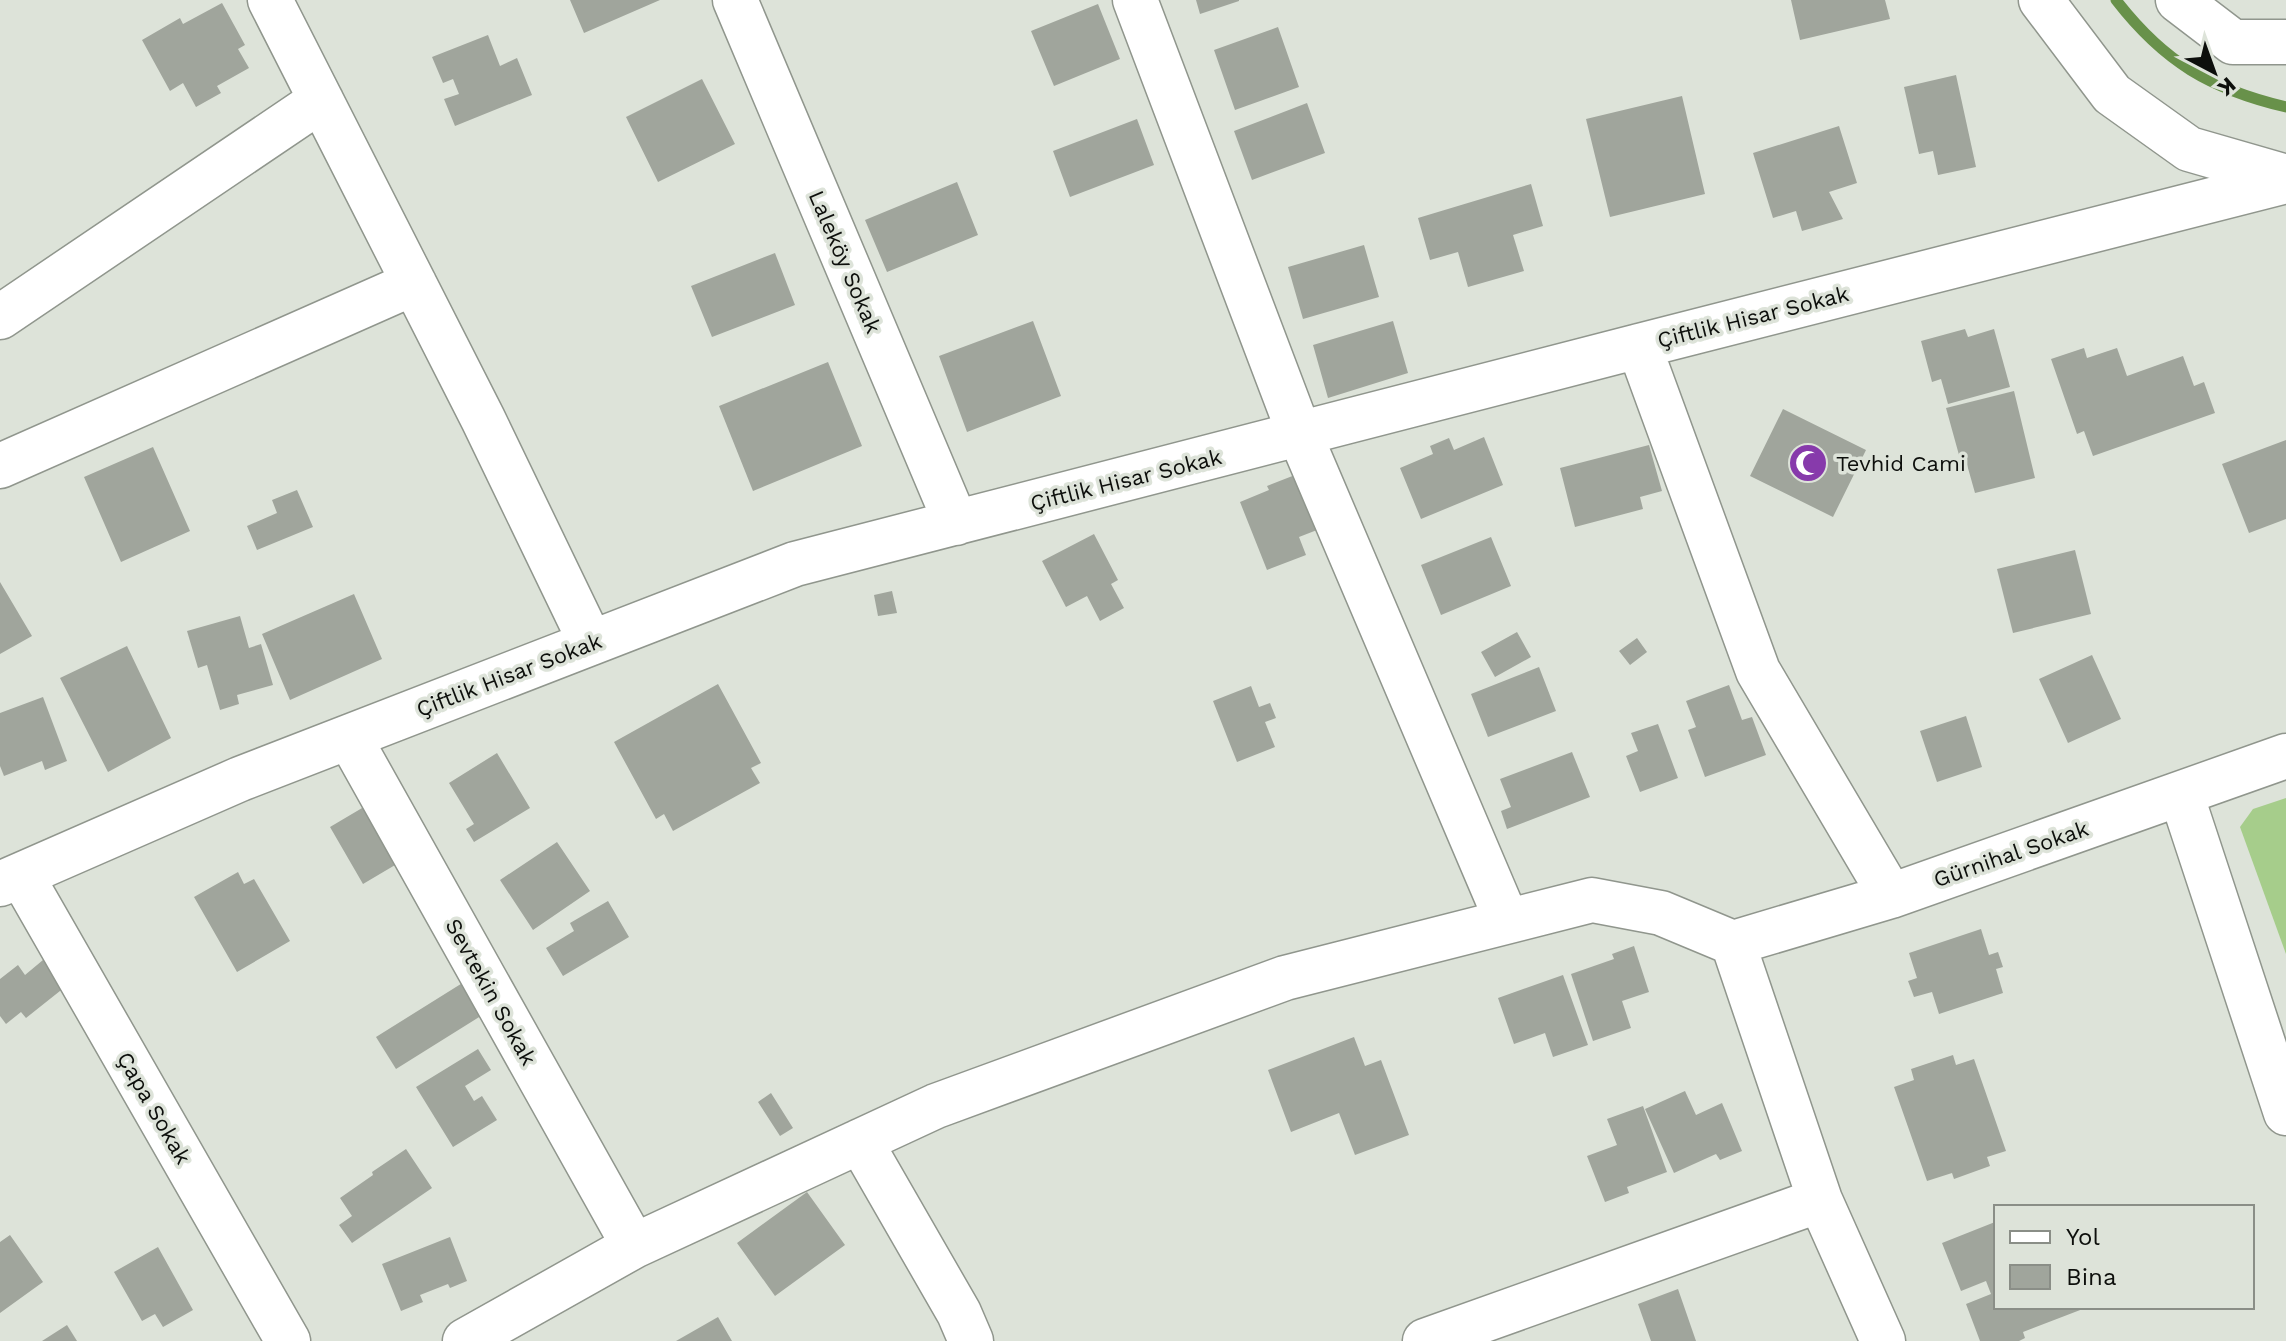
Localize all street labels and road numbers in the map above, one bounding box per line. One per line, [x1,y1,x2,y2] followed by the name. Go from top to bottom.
[804,187,886,337] street label: Laleköy Sokak
[1655,281,1851,353] street label: Çiftlik Hisar Sokak
[1028,444,1224,516] street label: Çiftlik Hisar Sokak
[413,628,605,722] street label: Çiftlik Hisar Sokak
[1930,816,2092,892] street label: Gürnihal Sokak
[440,914,542,1070] street label: Sevtekin Sokak
[112,1048,196,1168] street label: Çapa Sokak

